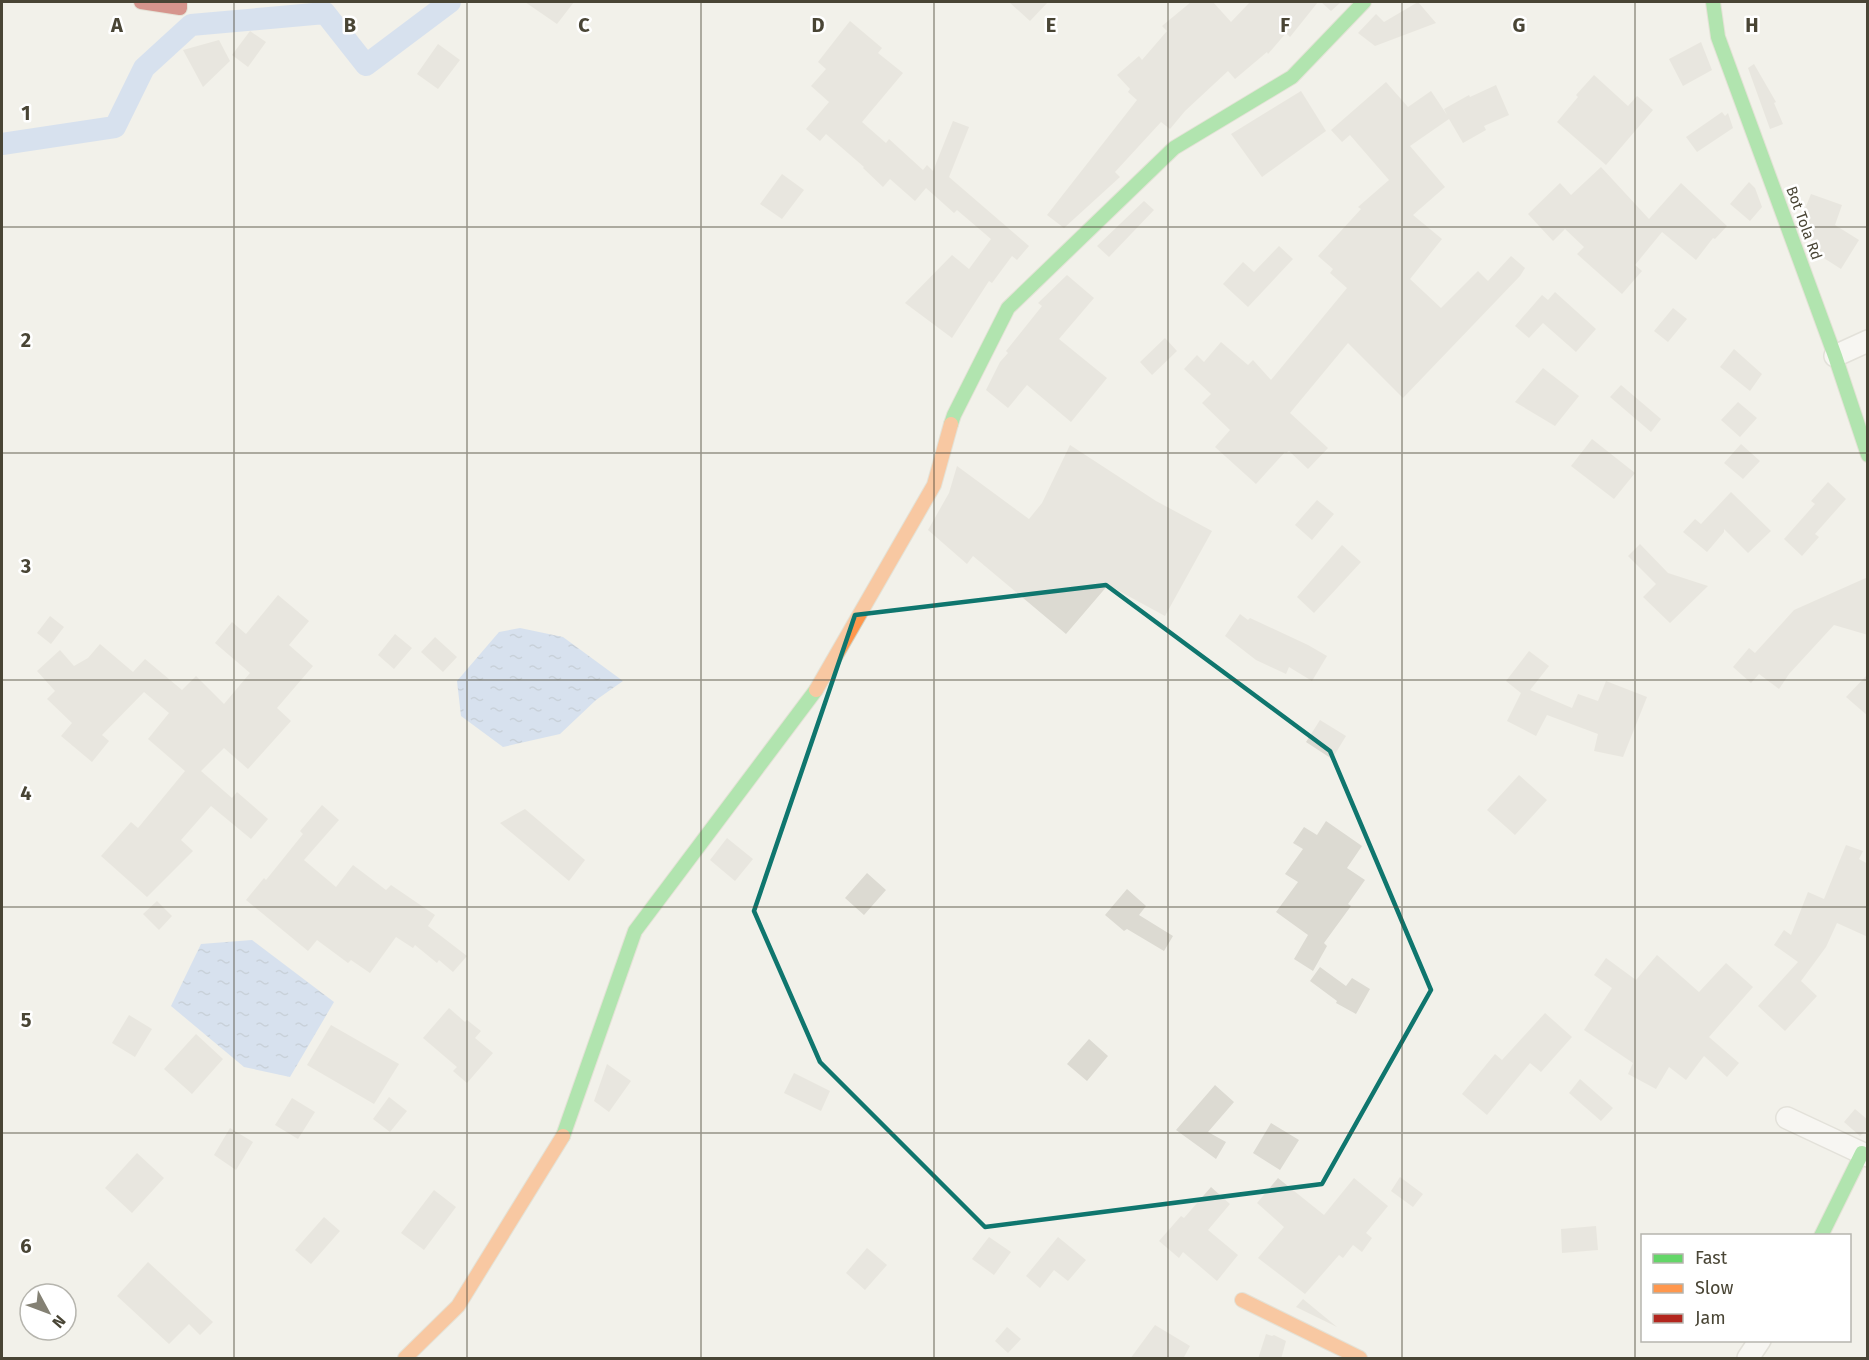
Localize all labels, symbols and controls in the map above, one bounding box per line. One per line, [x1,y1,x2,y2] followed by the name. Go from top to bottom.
[110,13,124,37] text: A
[344,13,356,37] text: B
[578,13,590,37] text: C
[811,13,825,37] text: D
[1046,13,1056,37] text: E
[1280,13,1290,37] text: F
[1513,13,1525,37] text: G
[1745,13,1759,37] text: H
[21,101,31,125] text: 1
[1782,184,1826,262] street label: Bot Tola Rd
[21,328,31,352] text: 2
[20,554,31,578] text: 3
[20,781,32,805] text: 4
[21,1008,32,1032] text: 5
[20,1234,32,1258] text: 6
[1641,1234,1851,1342] legend
[1695,1247,1728,1269] text: Fast
[1695,1277,1734,1299] text: Slow
[18,1282,78,1342] north arrow
[1695,1307,1726,1329] text: Jam
[48,1311,70,1332] text: N

